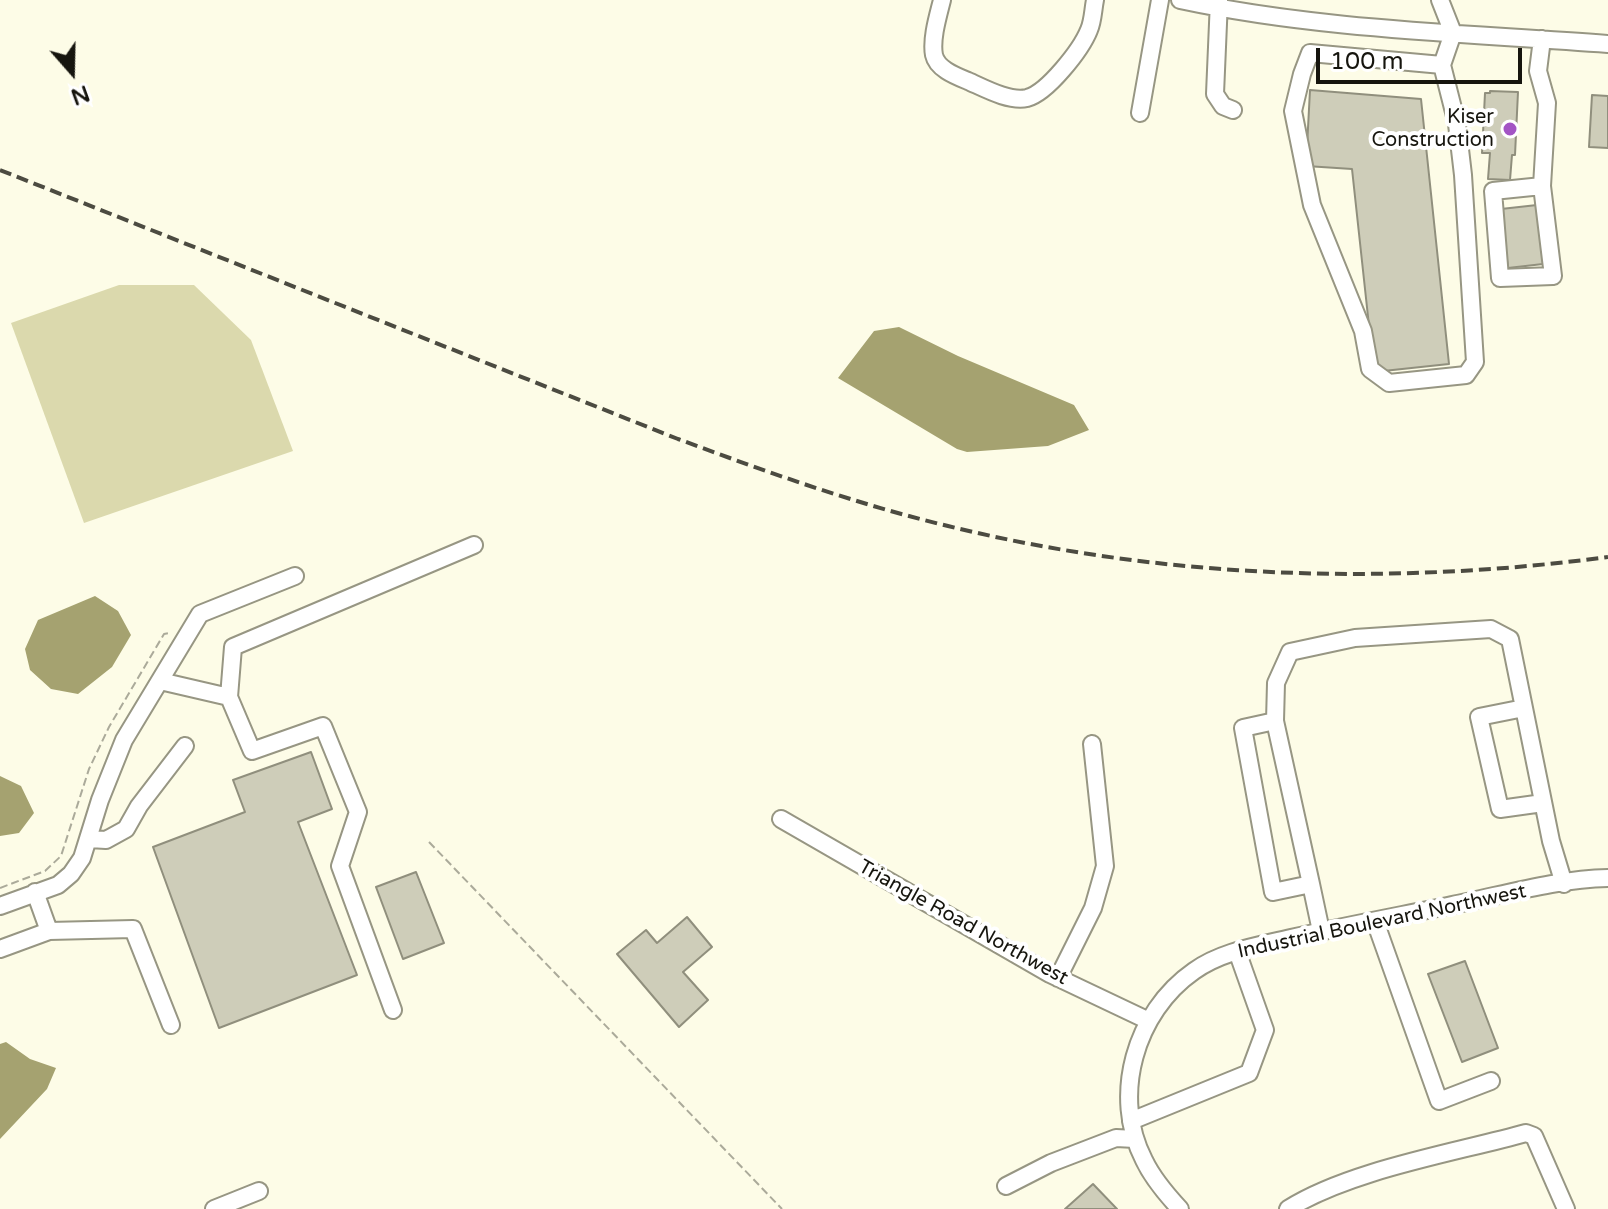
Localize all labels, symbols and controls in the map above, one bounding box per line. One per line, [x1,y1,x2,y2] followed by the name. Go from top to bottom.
[32,32,112,112] north arrow
[1320,32,1526,82] scale bar
[1330,47,1404,76] text: 100 m
[67,79,93,110] text: N
[1371,106,1494,153] place label: Kiser Construction
[1501,120,1519,138] marker: Kiser Construction
[854,855,1072,991] street label: Triangle Road Northwest
[1236,880,1528,964] street label: Industrial Boulevard Northwest

